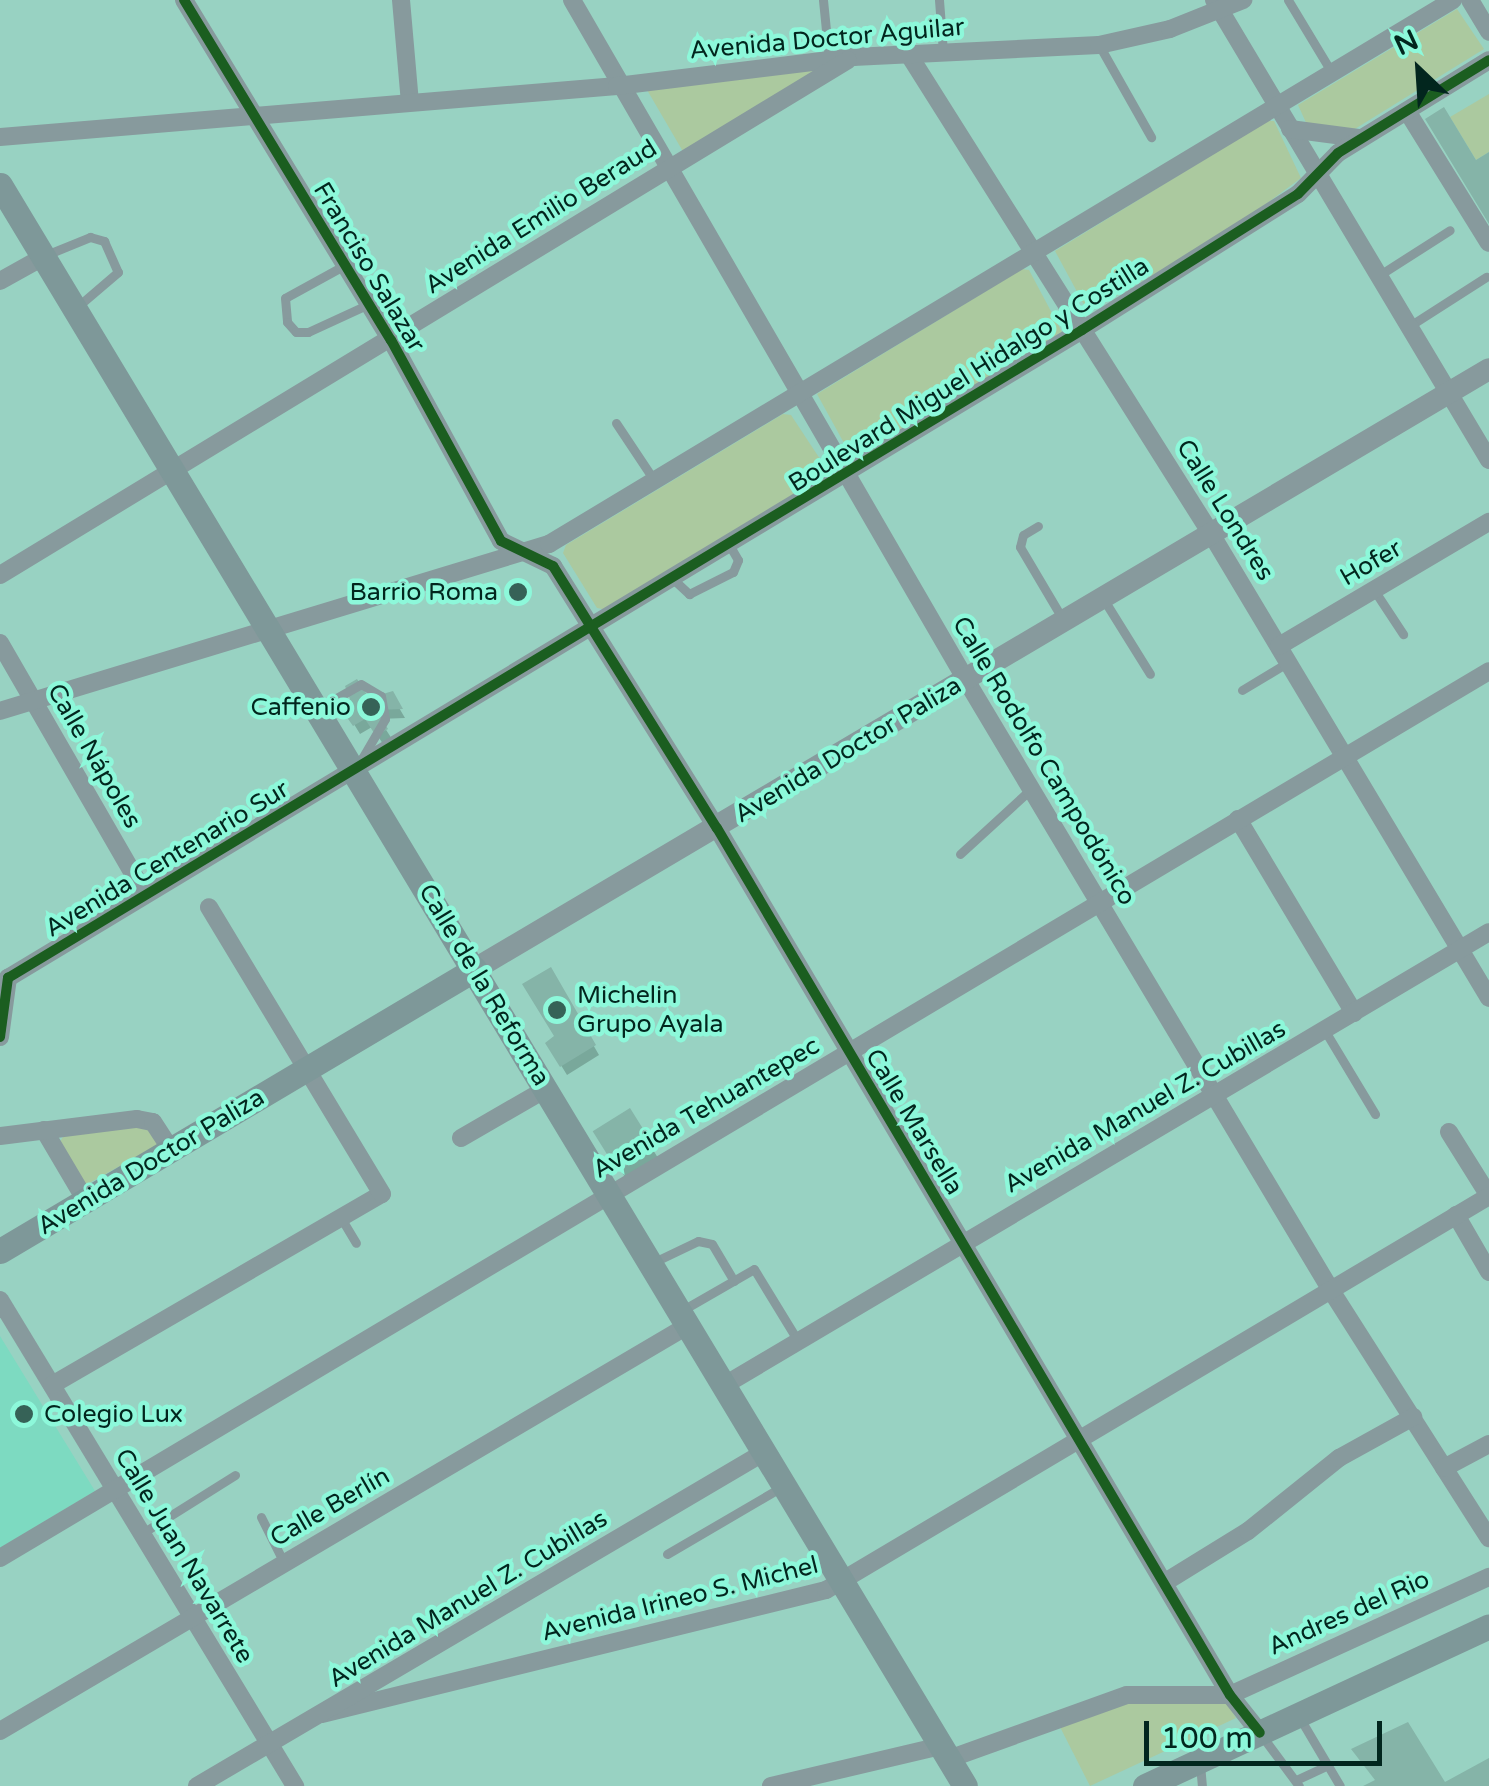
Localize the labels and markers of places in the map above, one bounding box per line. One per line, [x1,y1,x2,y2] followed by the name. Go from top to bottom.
[350,577,498,607] place label: Barrio Roma
[507,581,529,603] marker: Barrio Roma
[250,692,351,722] place label: Caffenio
[360,696,382,718] marker: Caffenio
[577,981,724,1040] place label: Michelin Grupo Ayala
[546,999,568,1021] marker: Michelin Grupo Ayala
[44,1399,183,1429] place label: Colegio Lux
[13,1403,35,1425] marker: Colegio Lux

